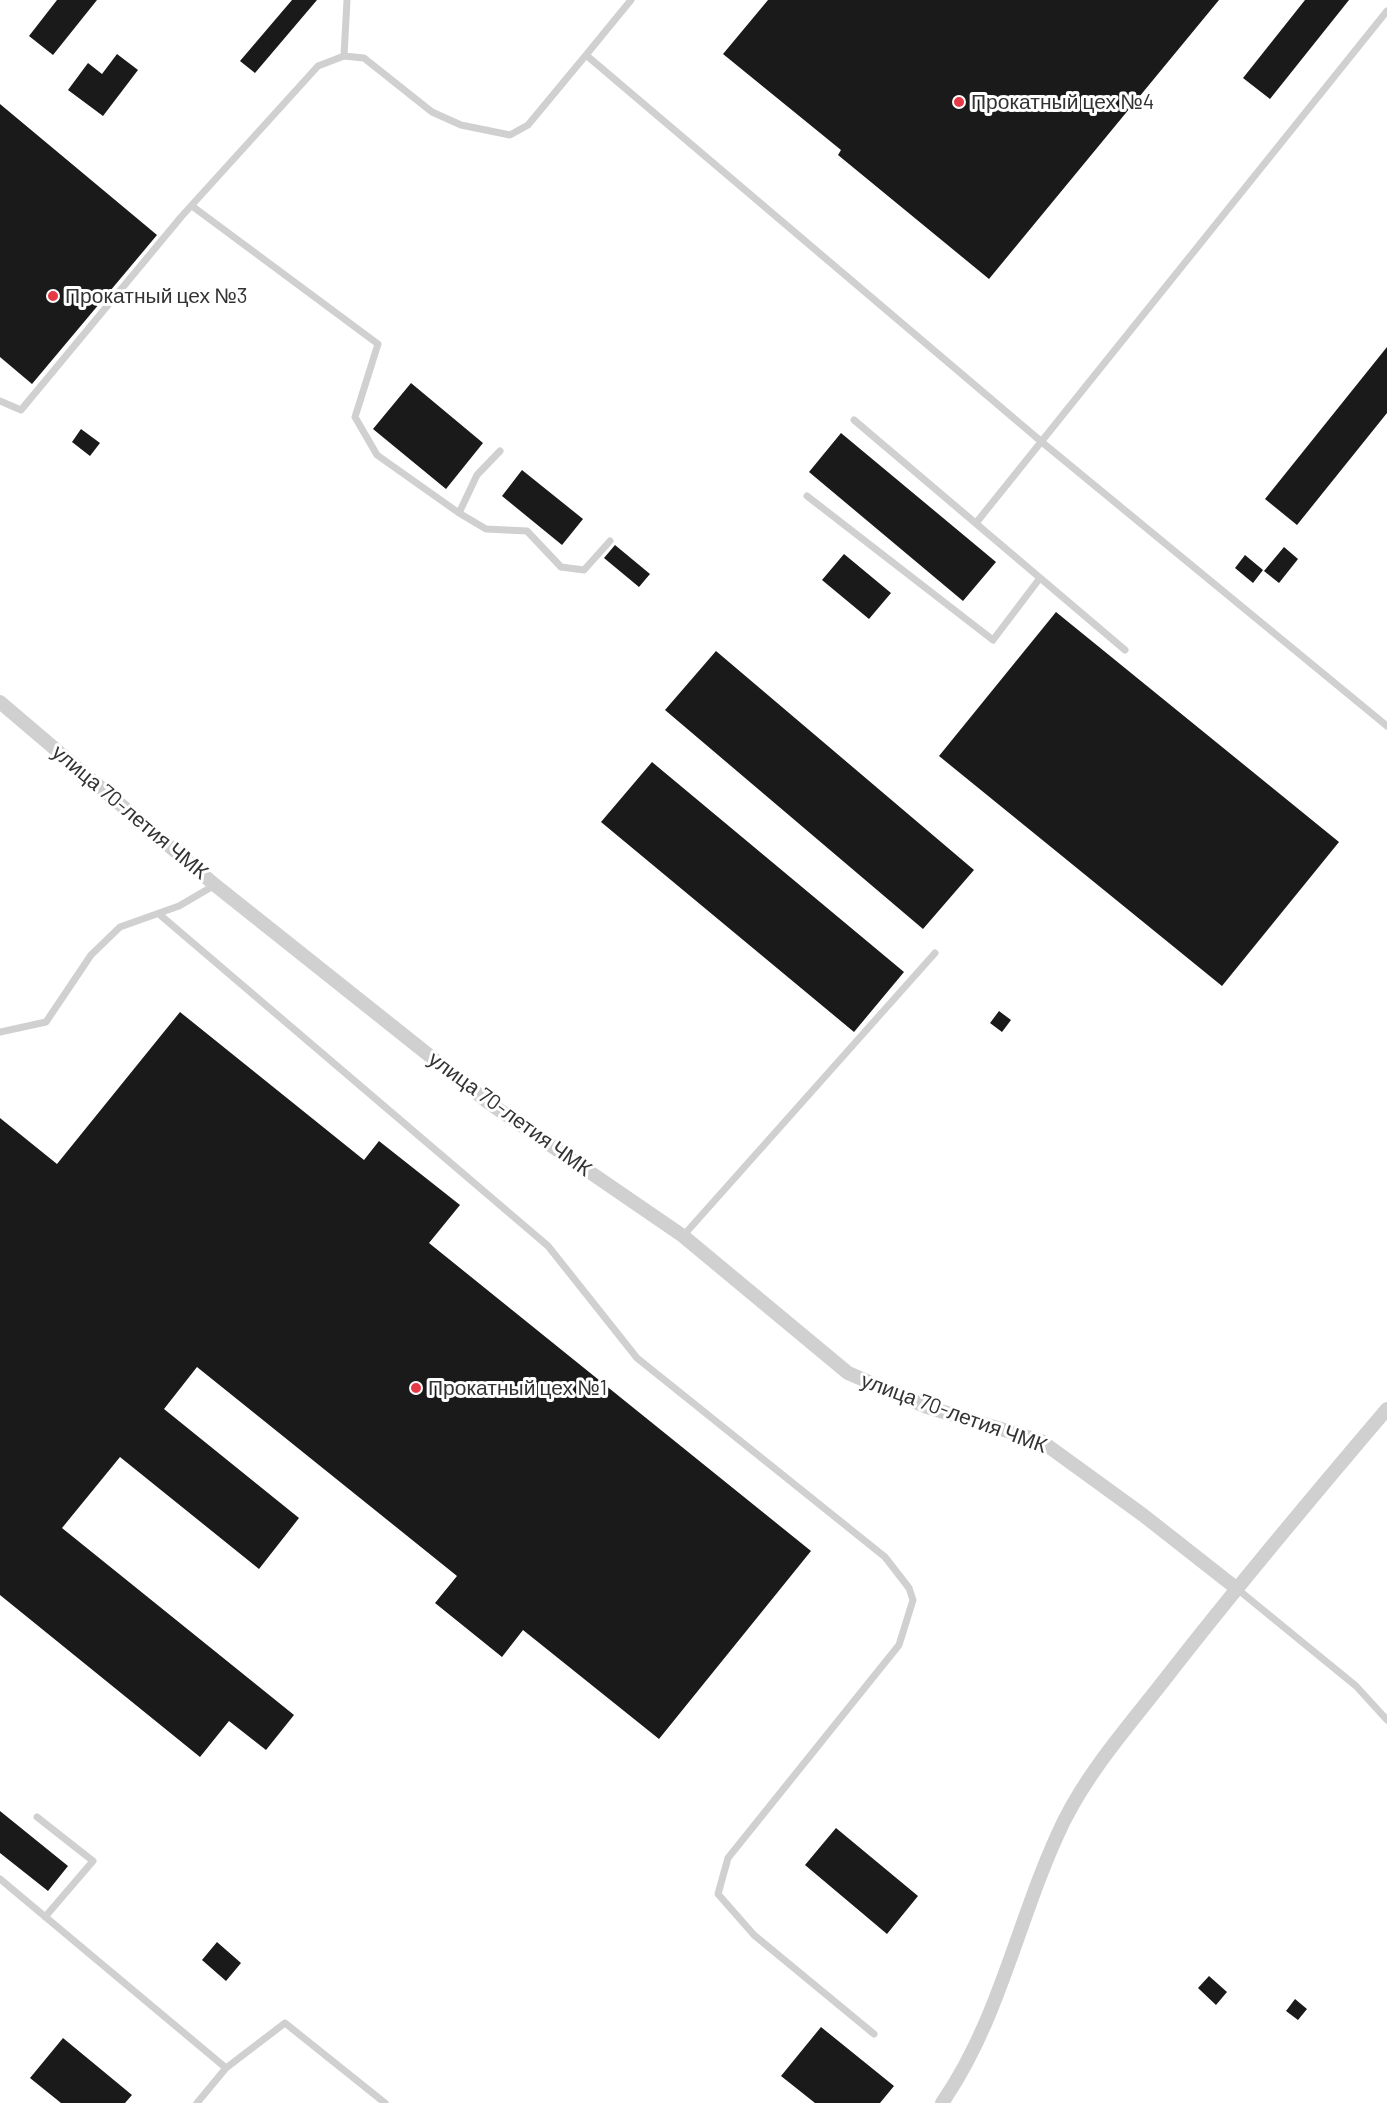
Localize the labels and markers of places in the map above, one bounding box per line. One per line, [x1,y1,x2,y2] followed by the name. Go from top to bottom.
[971,89,1154,115] place label: Прокатный цех №4
[952,95,966,109] marker: Прокатный цех №4
[65,283,248,309] place label: Прокатный цех №3
[46,289,60,303] marker: Прокатный цех №3
[428,1375,607,1401] place label: Прокатный цех №1
[409,1381,423,1395] marker: Прокатный цех №1

